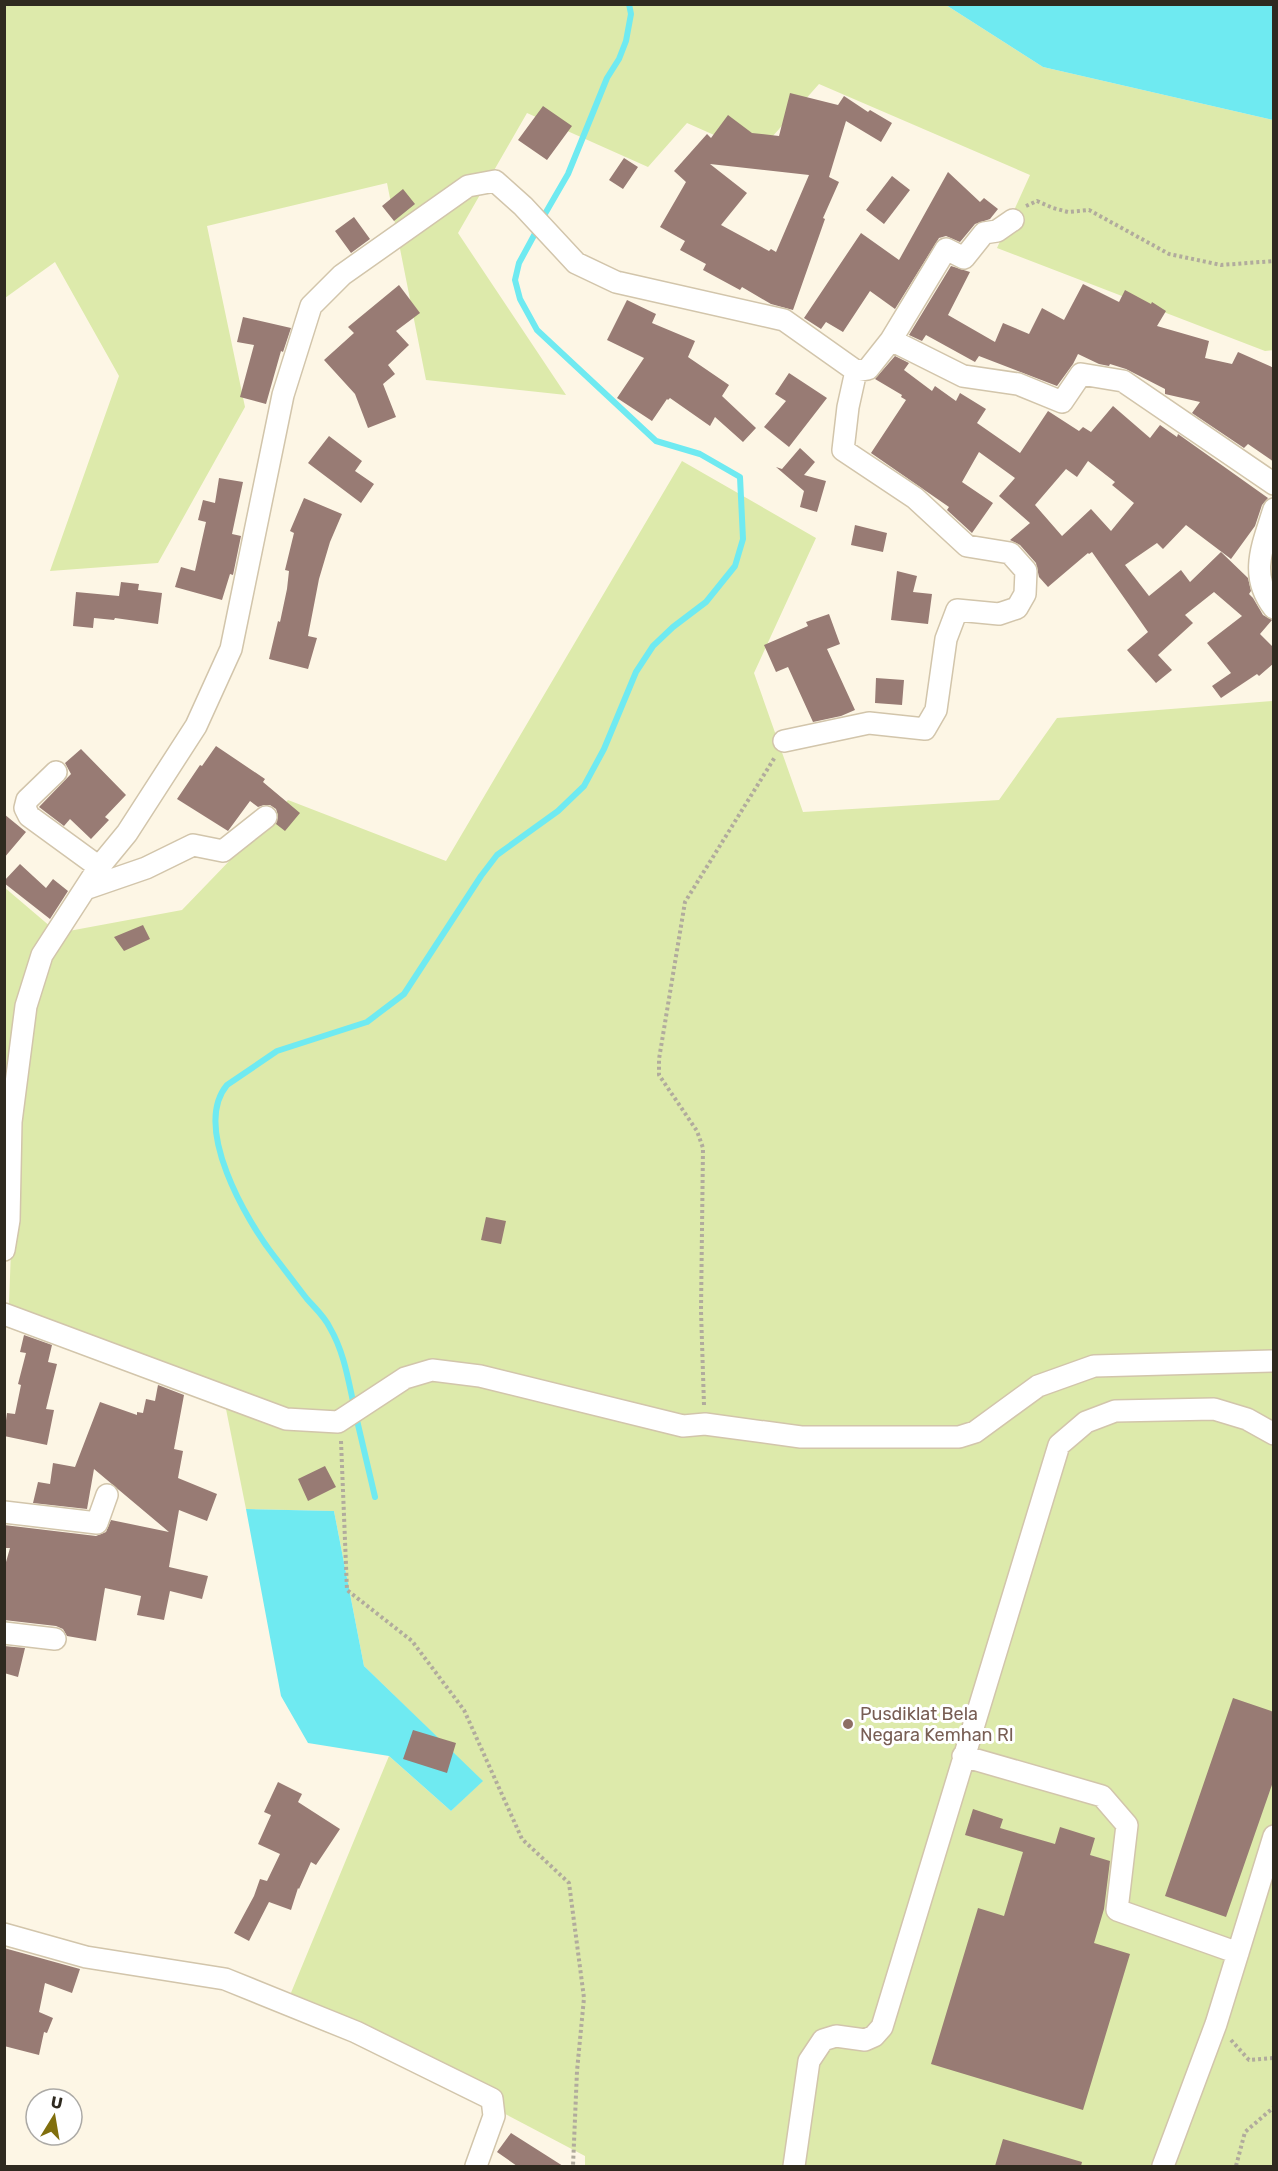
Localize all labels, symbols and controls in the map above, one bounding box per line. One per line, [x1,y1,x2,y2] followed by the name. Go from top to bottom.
[860,1703,1014,1746] place label: Pusdiklat Bela Negara Kemhan RI
[841,1717,855,1731] marker: Pusdiklat Bela Negara Kemhan RI
[24,2087,84,2147] north arrow
[49,2092,64,2113] text: U

